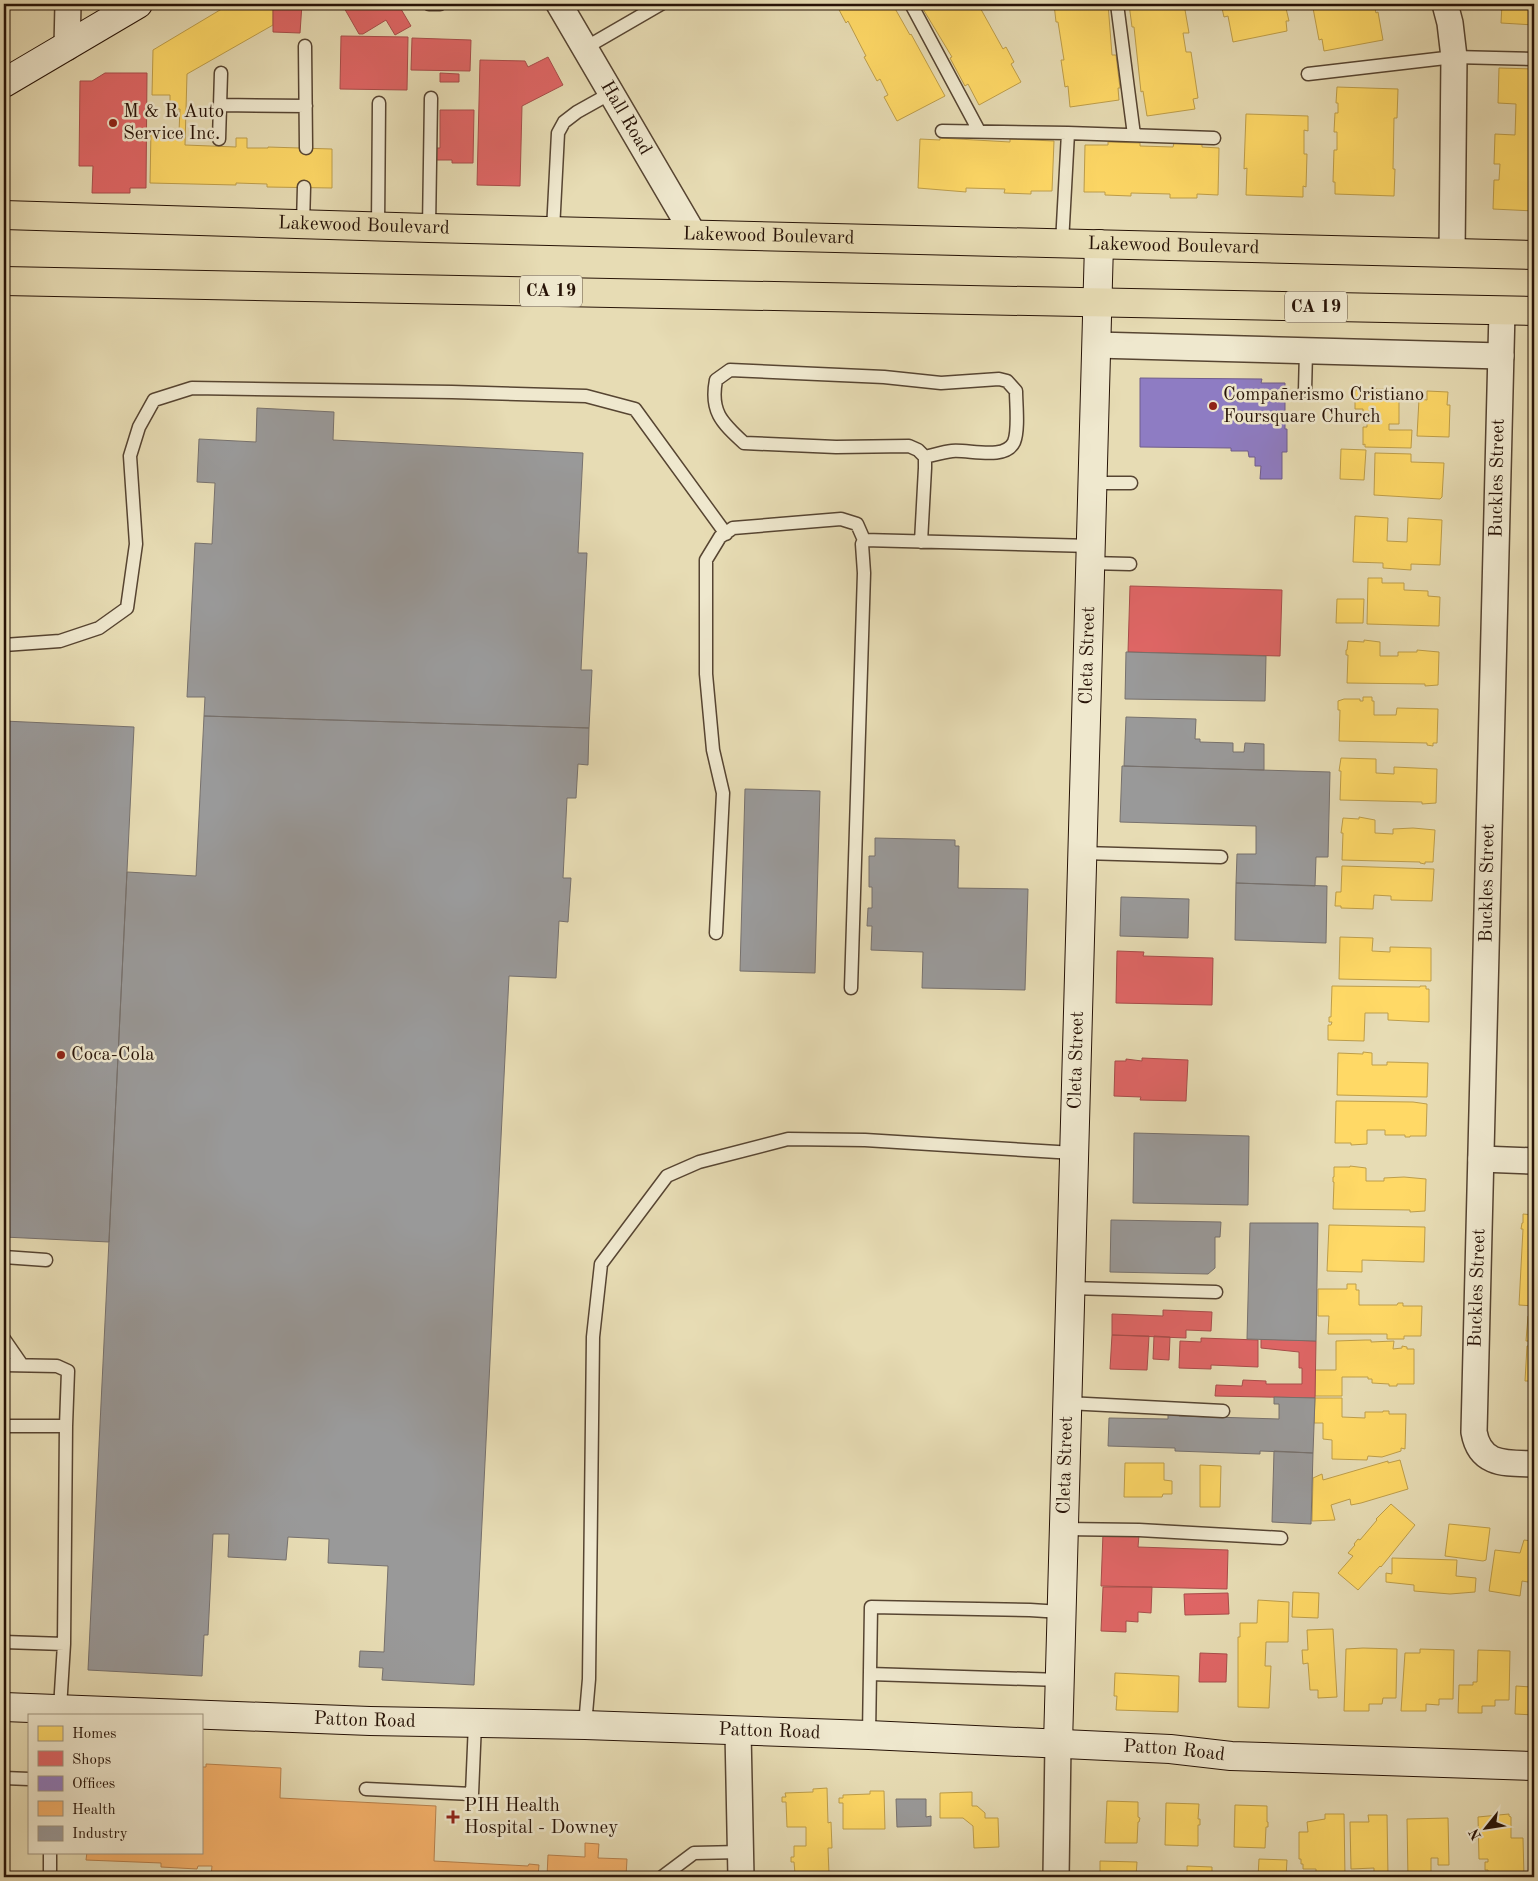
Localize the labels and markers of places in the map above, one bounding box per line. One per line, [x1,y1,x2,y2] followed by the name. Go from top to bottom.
[123,103,224,144] place label: M & R Auto Service Inc.
[107,117,119,129] marker: M & R Auto Service Inc.
[1223,386,1424,427] place label: Compañerismo Cristiano Foursquare Church
[1207,400,1219,412] marker: Compañerismo Cristiano Foursquare Church
[71,1046,155,1065] place label: Coca-Cola
[55,1049,67,1061] marker: Coca-Cola
[464,1797,618,1838] place label: PIH Health Hospital - Downey
[446,1810,460,1824] marker: PIH Health Hospital - Downey

